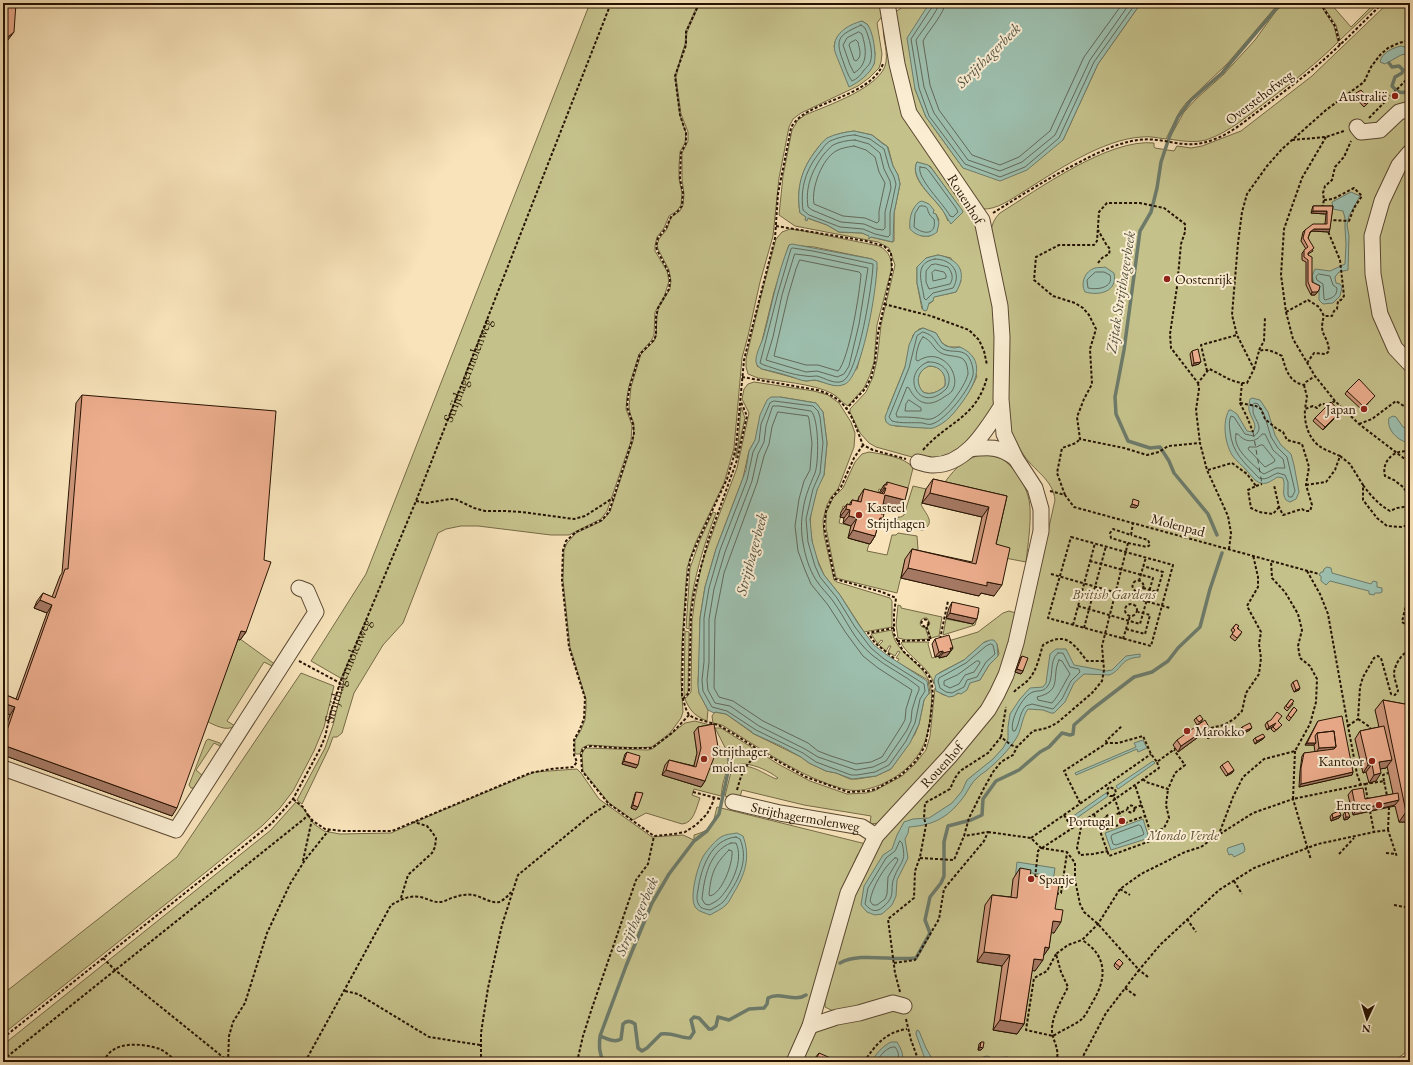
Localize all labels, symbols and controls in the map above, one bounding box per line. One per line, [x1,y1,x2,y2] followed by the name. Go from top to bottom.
[951,18,1025,92] water label: Strijthagerbeek
[1221,65,1297,128] street label: Overstehofweg
[1338,87,1388,105] place label: Australië
[1390,91,1400,101] marker: Australië
[944,171,989,229] street label: Rouenhof
[1101,230,1139,355] water label: Zijtak Strijthagerbeek
[1175,270,1233,288] place label: Oostenrijk
[1162,274,1172,284] marker: Oostenrijk
[439,315,496,425] street label: Strijthagermolenweg
[1325,400,1357,418] place label: Japan
[1359,404,1369,414] marker: Japan
[867,498,926,532] place label: Kasteel Strijthagen
[1149,509,1208,541] street label: Molenpad
[854,510,864,520] marker: Kasteel Strijthagen
[731,511,771,598] water label: Strijthagerbeek
[1071,585,1156,603] park label: British Gardens
[320,615,375,725] street label: Strijthagermolenweg
[1195,722,1244,740] place label: Marokko
[1182,726,1192,736] marker: Marokko
[916,737,968,792] street label: Rouenhof
[712,742,768,776] place label: Strijthager molen
[1319,752,1364,770] place label: Kantoor
[699,754,709,764] marker: Strijthager molen
[1367,756,1377,766] marker: Kantoor
[1336,796,1372,814] place label: Entree
[749,798,862,836] street label: Strijthagermolenweg
[1374,800,1384,810] marker: Entree
[1069,812,1115,830] place label: Portugal
[1117,816,1127,826] marker: Portugal
[1146,826,1219,844] park label: Mondo Verde
[1039,870,1075,888] place label: Spanje
[610,873,662,959] water label: Strijthagerbeek
[1026,874,1036,884] marker: Spanje
[1347,999,1387,1039] north arrow
[1361,1022,1371,1036] text: N

